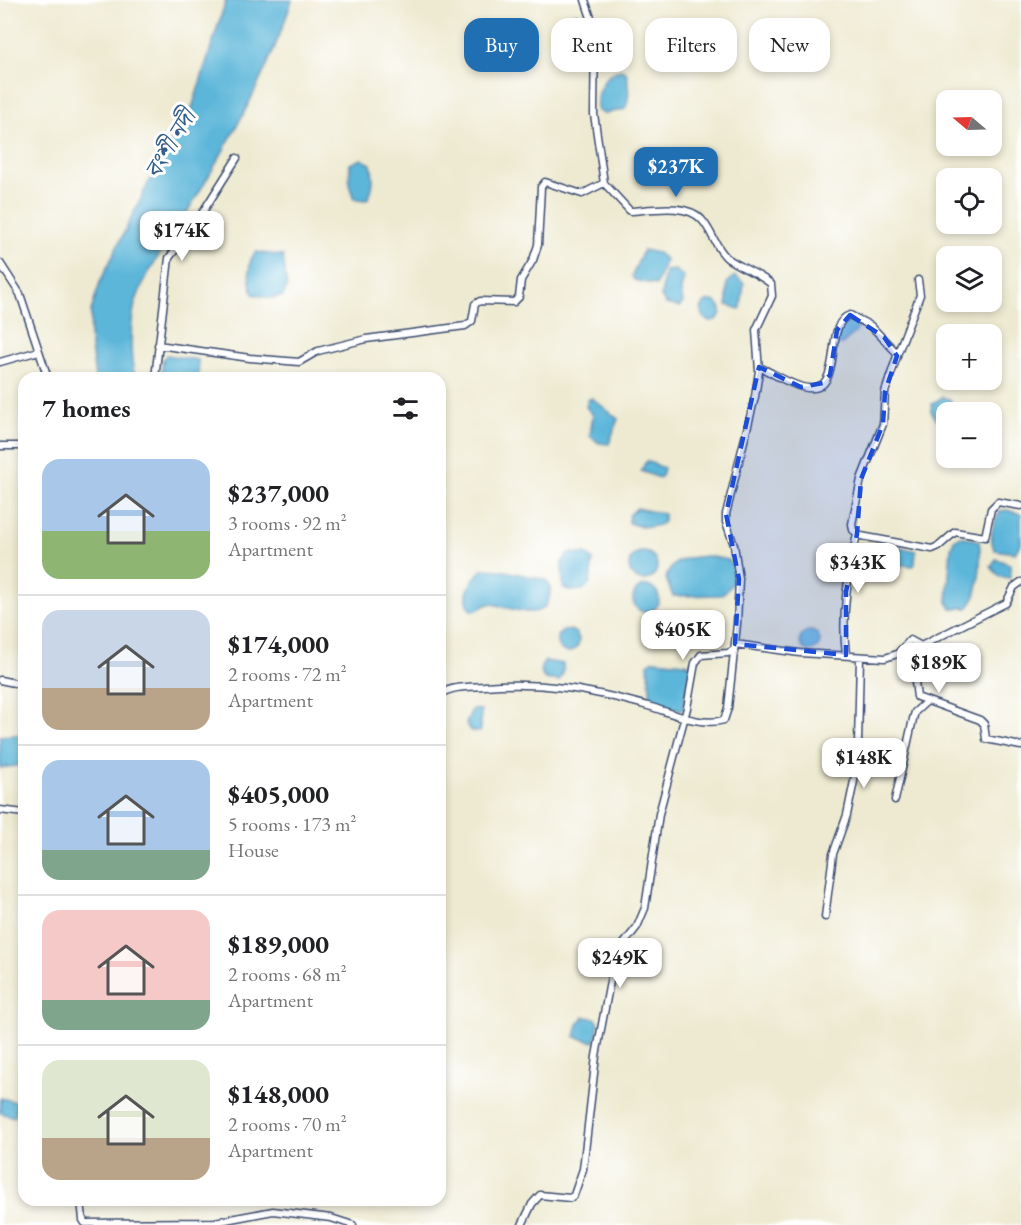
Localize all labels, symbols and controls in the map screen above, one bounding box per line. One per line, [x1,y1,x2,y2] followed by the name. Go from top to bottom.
[464,18,539,72] chip: Buy
[551,18,633,72] chip: Rent
[645,18,737,72] chip: Filters
[749,18,830,72] chip: New
[936,90,1002,156] north arrow
[936,90,1002,468] map controls
[137,101,204,184] water label: বংশী নদী
[634,147,718,198] pin: $237K
[648,153,704,179] text: $237K
[936,168,1002,234] button: locate
[140,211,224,262] pin: $174K
[154,217,210,243] text: $174K
[936,246,1002,312] button: layers
[936,324,1002,390] button: +
[42,391,131,425] text: 7 homes
[389,392,422,425] icon: filters
[936,402,1002,468] button: −
[228,476,329,510] text: $237,000
[90,483,162,555] icon: home
[228,510,347,536] text: 3 rooms · 92 m²
[228,536,313,562] text: Apartment
[816,543,900,594] pin: $343K
[830,549,886,575] text: $343K
[641,610,725,661] pin: $405K
[655,616,711,642] text: $405K
[228,627,329,661] text: $174,000
[90,634,162,706] icon: home
[897,643,981,694] pin: $189K
[911,649,967,675] text: $189K
[228,661,347,687] text: 2 rooms · 72 m²
[228,687,313,713] text: Apartment
[822,738,906,789] pin: $148K
[836,744,892,770] text: $148K
[228,777,329,811] text: $405,000
[90,784,162,856] icon: home
[228,811,356,837] text: 5 rooms · 173 m²
[228,837,279,863] text: House
[228,927,329,961] text: $189,000
[90,934,162,1006] icon: home
[578,938,662,989] pin: $249K
[592,944,648,970] text: $249K
[228,961,347,987] text: 2 rooms · 68 m²
[228,987,313,1013] text: Apartment
[228,1077,329,1111] text: $148,000
[90,1084,162,1156] icon: home
[228,1111,347,1137] text: 2 rooms · 70 m²
[228,1137,313,1163] text: Apartment

